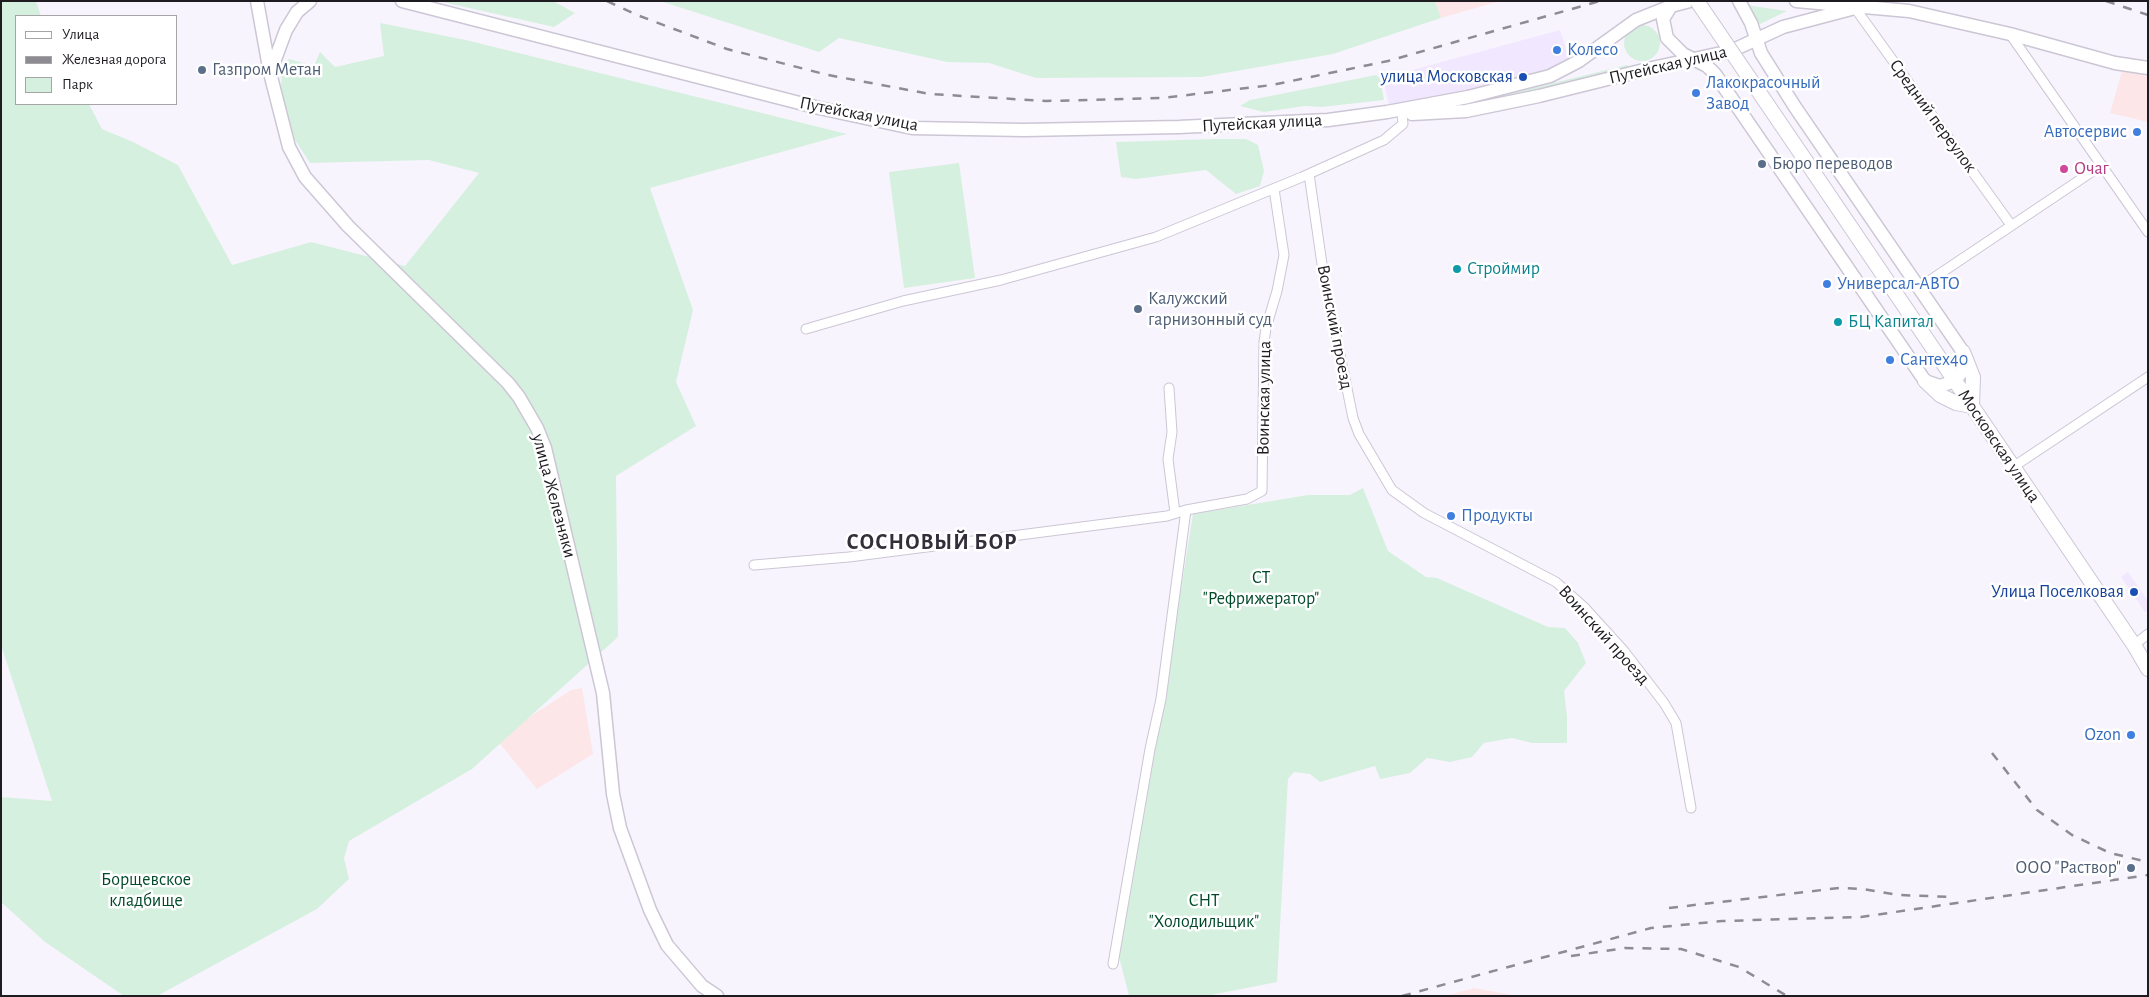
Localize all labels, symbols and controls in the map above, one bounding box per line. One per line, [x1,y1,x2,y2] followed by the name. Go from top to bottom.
[15,15,178,105] legend
[62,27,99,42] text: Улица
[1567,39,1618,61] place label: Колесо
[1607,41,1729,89] street label: Путейская улица
[1551,44,1563,56] marker: Колесо
[62,52,166,67] text: Железная дорога
[1885,55,1981,177] street label: Средний переулок
[212,59,321,81] place label: Газпром Метан
[196,64,208,76] marker: Газпром Метан
[1381,66,1513,88] place label: улица Московская
[1517,71,1529,83] marker: улица Московская
[1706,72,1821,115] place label: Лакокрасочный Завод
[62,77,93,92] text: Парк
[1690,87,1702,99] marker: Лакокрасочный Завод
[798,92,920,136] street label: Путейская улица
[1201,109,1323,137] street label: Путейская улица
[2044,121,2127,143] place label: Автосервис
[2131,126,2143,138] marker: Автосервис
[1772,153,1893,175] place label: Бюро переводов
[1756,158,1768,170] marker: Бюро переводов
[2074,158,2109,180] place label: Очаг
[2058,163,2070,175] marker: Очаг
[1467,258,1540,280] place label: Строймир
[1312,263,1358,391] street label: Воинский проезд
[1451,263,1463,275] marker: Строймир
[1837,273,1960,295] place label: Универсал-АВТО
[1821,278,1833,290] marker: Универсал-АВТО
[1148,288,1272,330] place label: Калужский гарнизонный суд
[1132,303,1144,315] marker: Калужский гарнизонный суд
[1848,311,1934,333] place label: БЦ Капитал
[1832,316,1844,328] marker: БЦ Капитал
[1252,340,1276,456] street label: Воинская улица
[1900,349,1968,371] place label: Сантех40
[1884,354,1896,366] marker: Сантех40
[1953,385,2045,507] street label: Московская улица
[527,432,581,560] street label: улица Железняки
[1461,505,1533,527] place label: Продукты
[1445,510,1457,522] marker: Продукты
[845,529,1019,555] district label: СОСНОВЫЙ БОР
[1203,567,1319,610] park label: СТ "Рефрижератор"
[1554,581,1654,689] street label: Воинский проезд
[1991,581,2124,603] place label: Улица Поселковая
[2128,586,2140,598] marker: Улица Поселковая
[2084,724,2121,746] place label: Ozon
[2125,729,2137,741] marker: Ozon
[2015,857,2121,879] place label: ООО "Раствор"
[2125,862,2137,874] marker: ООО "Раствор"
[101,869,191,912] park label: Борщевское кладбище
[1149,890,1259,932] park label: СНТ "Холодильщик"

